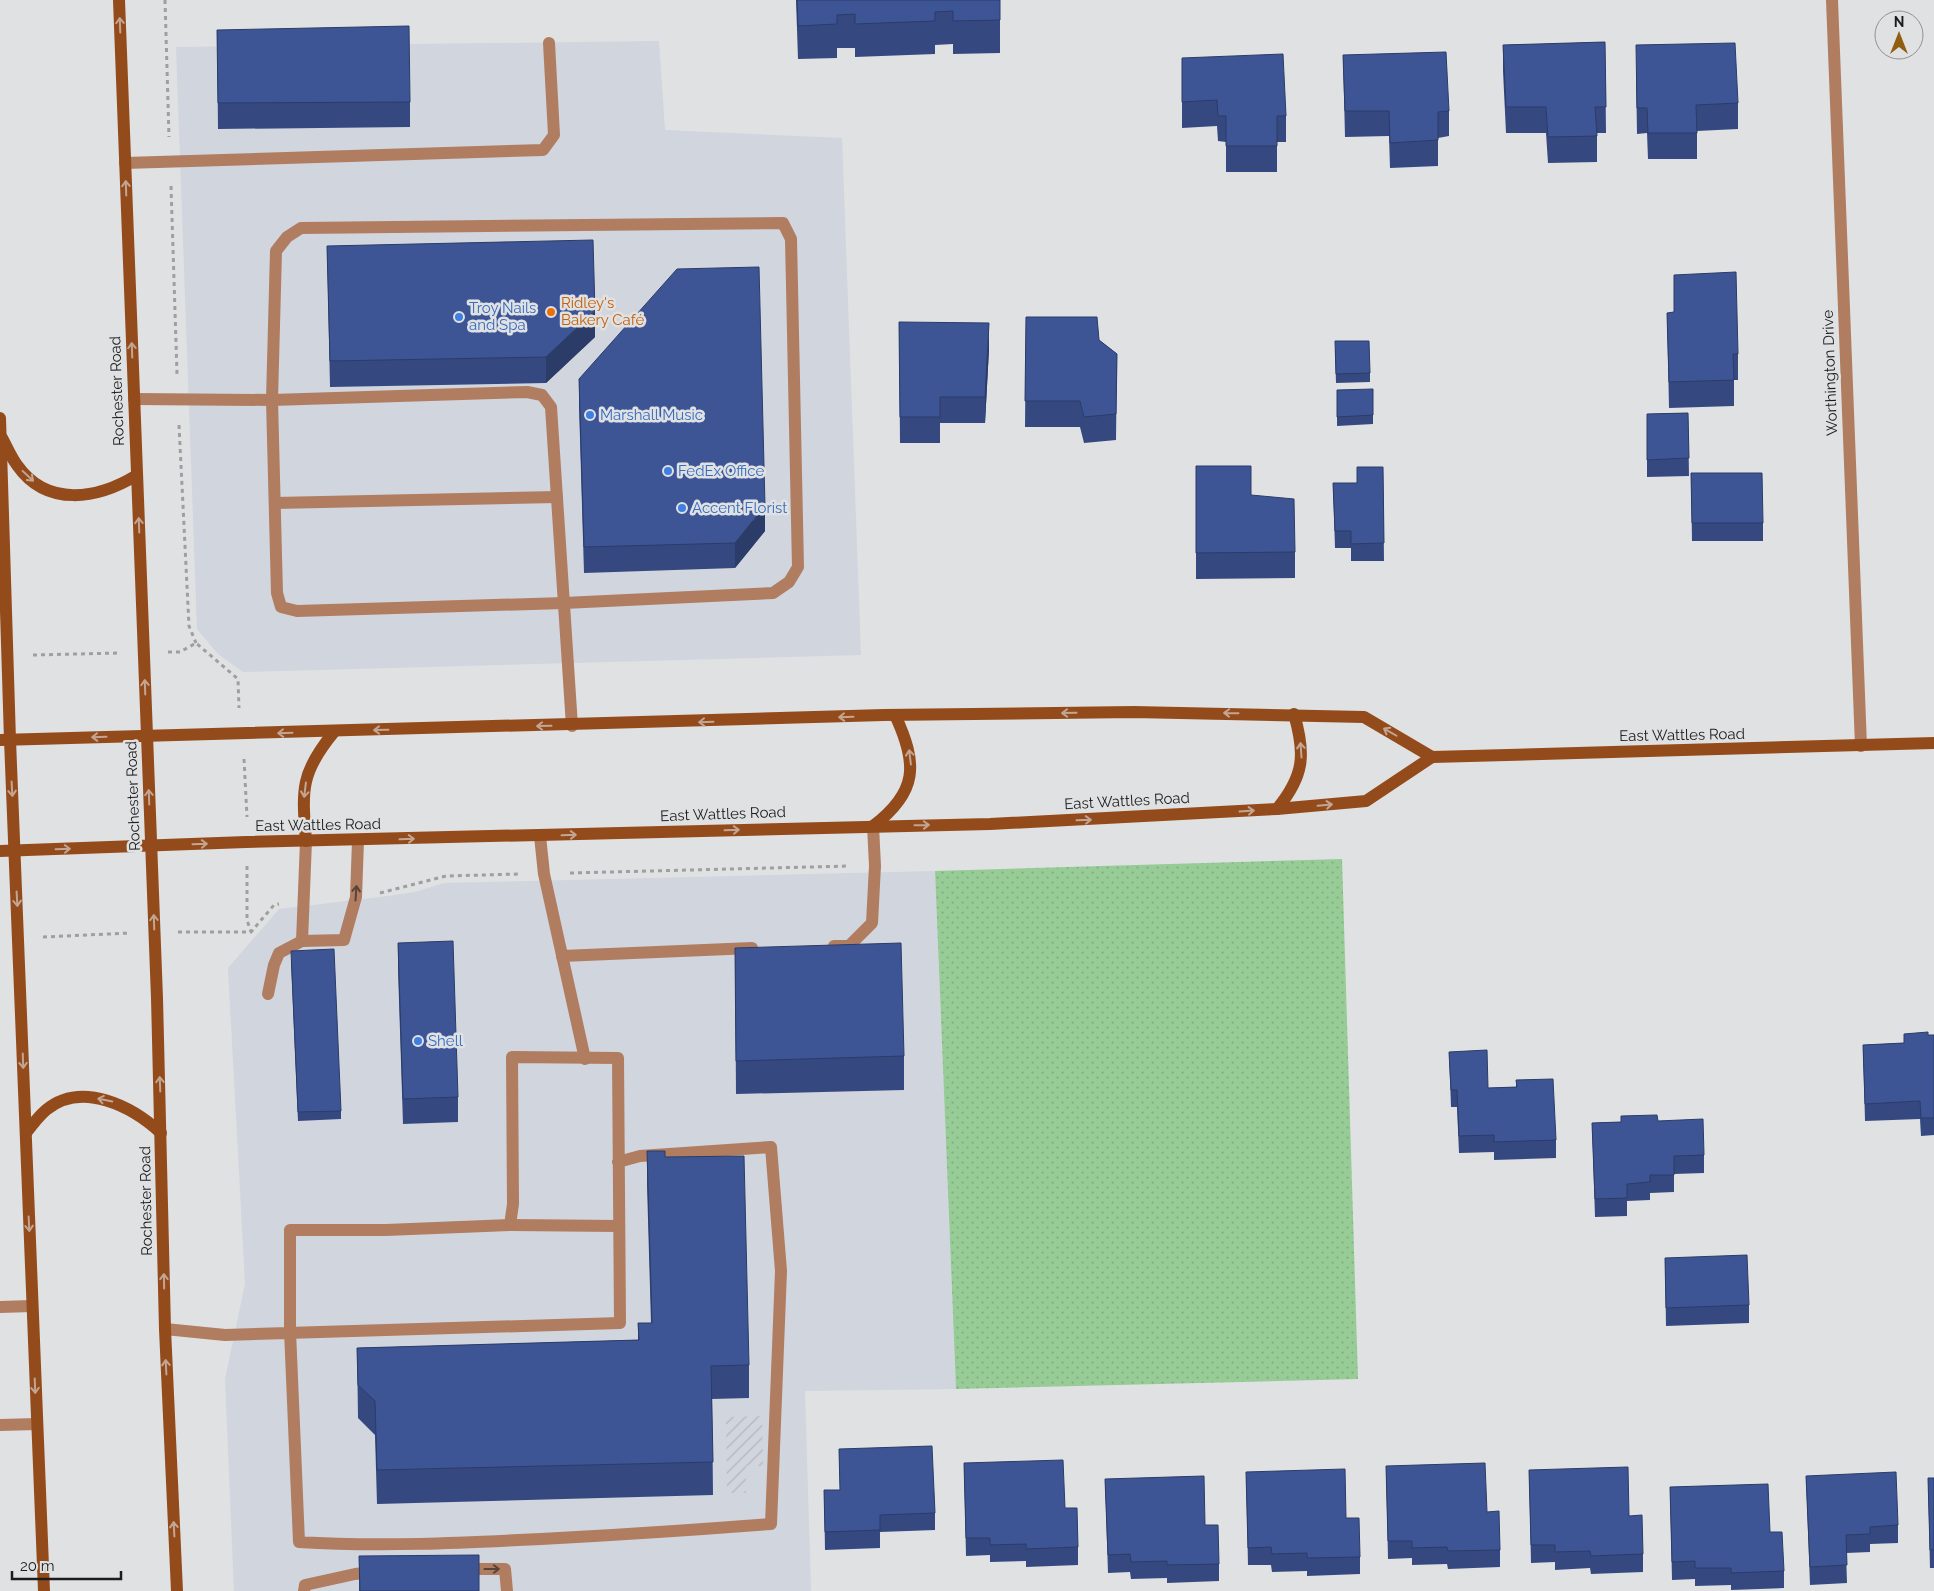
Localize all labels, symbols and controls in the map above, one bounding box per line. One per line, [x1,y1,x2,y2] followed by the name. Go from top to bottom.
[1874,10,1924,60] north arrow
[1894,14,1904,30] text: N
[116,18,125,34] one-way arrow
[121,180,130,196] one-way arrow
[561,294,644,329] place label: Ridley's Bakery Café
[469,299,536,334] place label: Troy Nails and Spa
[545,306,557,318] marker: Ridley's Bakery Café
[1819,309,1841,436] street label: Worthington Drive
[453,311,465,323] marker: Troy Nails and Spa
[106,336,128,446] street label: Rochester Road
[127,343,137,359] one-way arrow
[600,406,703,424] place label: Marshall Music
[584,409,596,421] marker: Marshall Music
[678,462,764,480] place label: FedEx Office
[662,465,674,477] marker: FedEx Office
[21,470,34,482] one-way arrow
[692,499,787,517] place label: Accent Florist
[676,502,688,514] marker: Accent Florist
[134,517,144,534] one-way arrow
[141,679,150,695] one-way arrow
[1061,708,1077,717] one-way arrow
[1223,708,1240,718] one-way arrow
[839,712,855,721] one-way arrow
[698,717,714,726] one-way arrow
[536,722,552,731] one-way arrow
[1619,725,1745,745] street label: East Wattles Road
[373,726,389,735] one-way arrow
[1382,727,1397,737] one-way arrow
[277,729,293,738] one-way arrow
[91,733,107,742] one-way arrow
[122,741,144,851] street label: Rochester Road
[1297,742,1306,758] one-way arrow
[904,749,914,765] one-way arrow
[7,781,16,797] one-way arrow
[300,781,310,797] one-way arrow
[144,789,154,805] one-way arrow
[1064,789,1190,813] street label: East Wattles Road
[1317,800,1333,810] one-way arrow
[660,803,786,825] street label: East Wattles Road
[1238,806,1254,816] one-way arrow
[255,815,381,835] street label: East Wattles Road
[1076,815,1092,824] one-way arrow
[914,820,930,830] one-way arrow
[724,825,740,835] one-way arrow
[561,830,577,840] one-way arrow
[399,835,415,844] one-way arrow
[191,839,207,848] one-way arrow
[55,844,71,853] one-way arrow
[351,885,360,901] one-way arrow
[12,891,21,907] one-way arrow
[149,914,159,930] one-way arrow
[428,1032,464,1050] place label: Shell
[412,1035,424,1047] marker: Shell
[18,1053,28,1069] one-way arrow
[155,1076,164,1092] one-way arrow
[97,1095,113,1105] one-way arrow
[136,1146,156,1256] street label: Rochester Road
[24,1215,33,1231] one-way arrow
[159,1273,169,1289] one-way arrow
[162,1359,171,1375] one-way arrow
[31,1378,40,1394] one-way arrow
[170,1522,179,1538] one-way arrow
[12,1548,121,1580] scale bar
[20,1557,55,1575] text: 20 m
[484,1564,500,1574] one-way arrow

